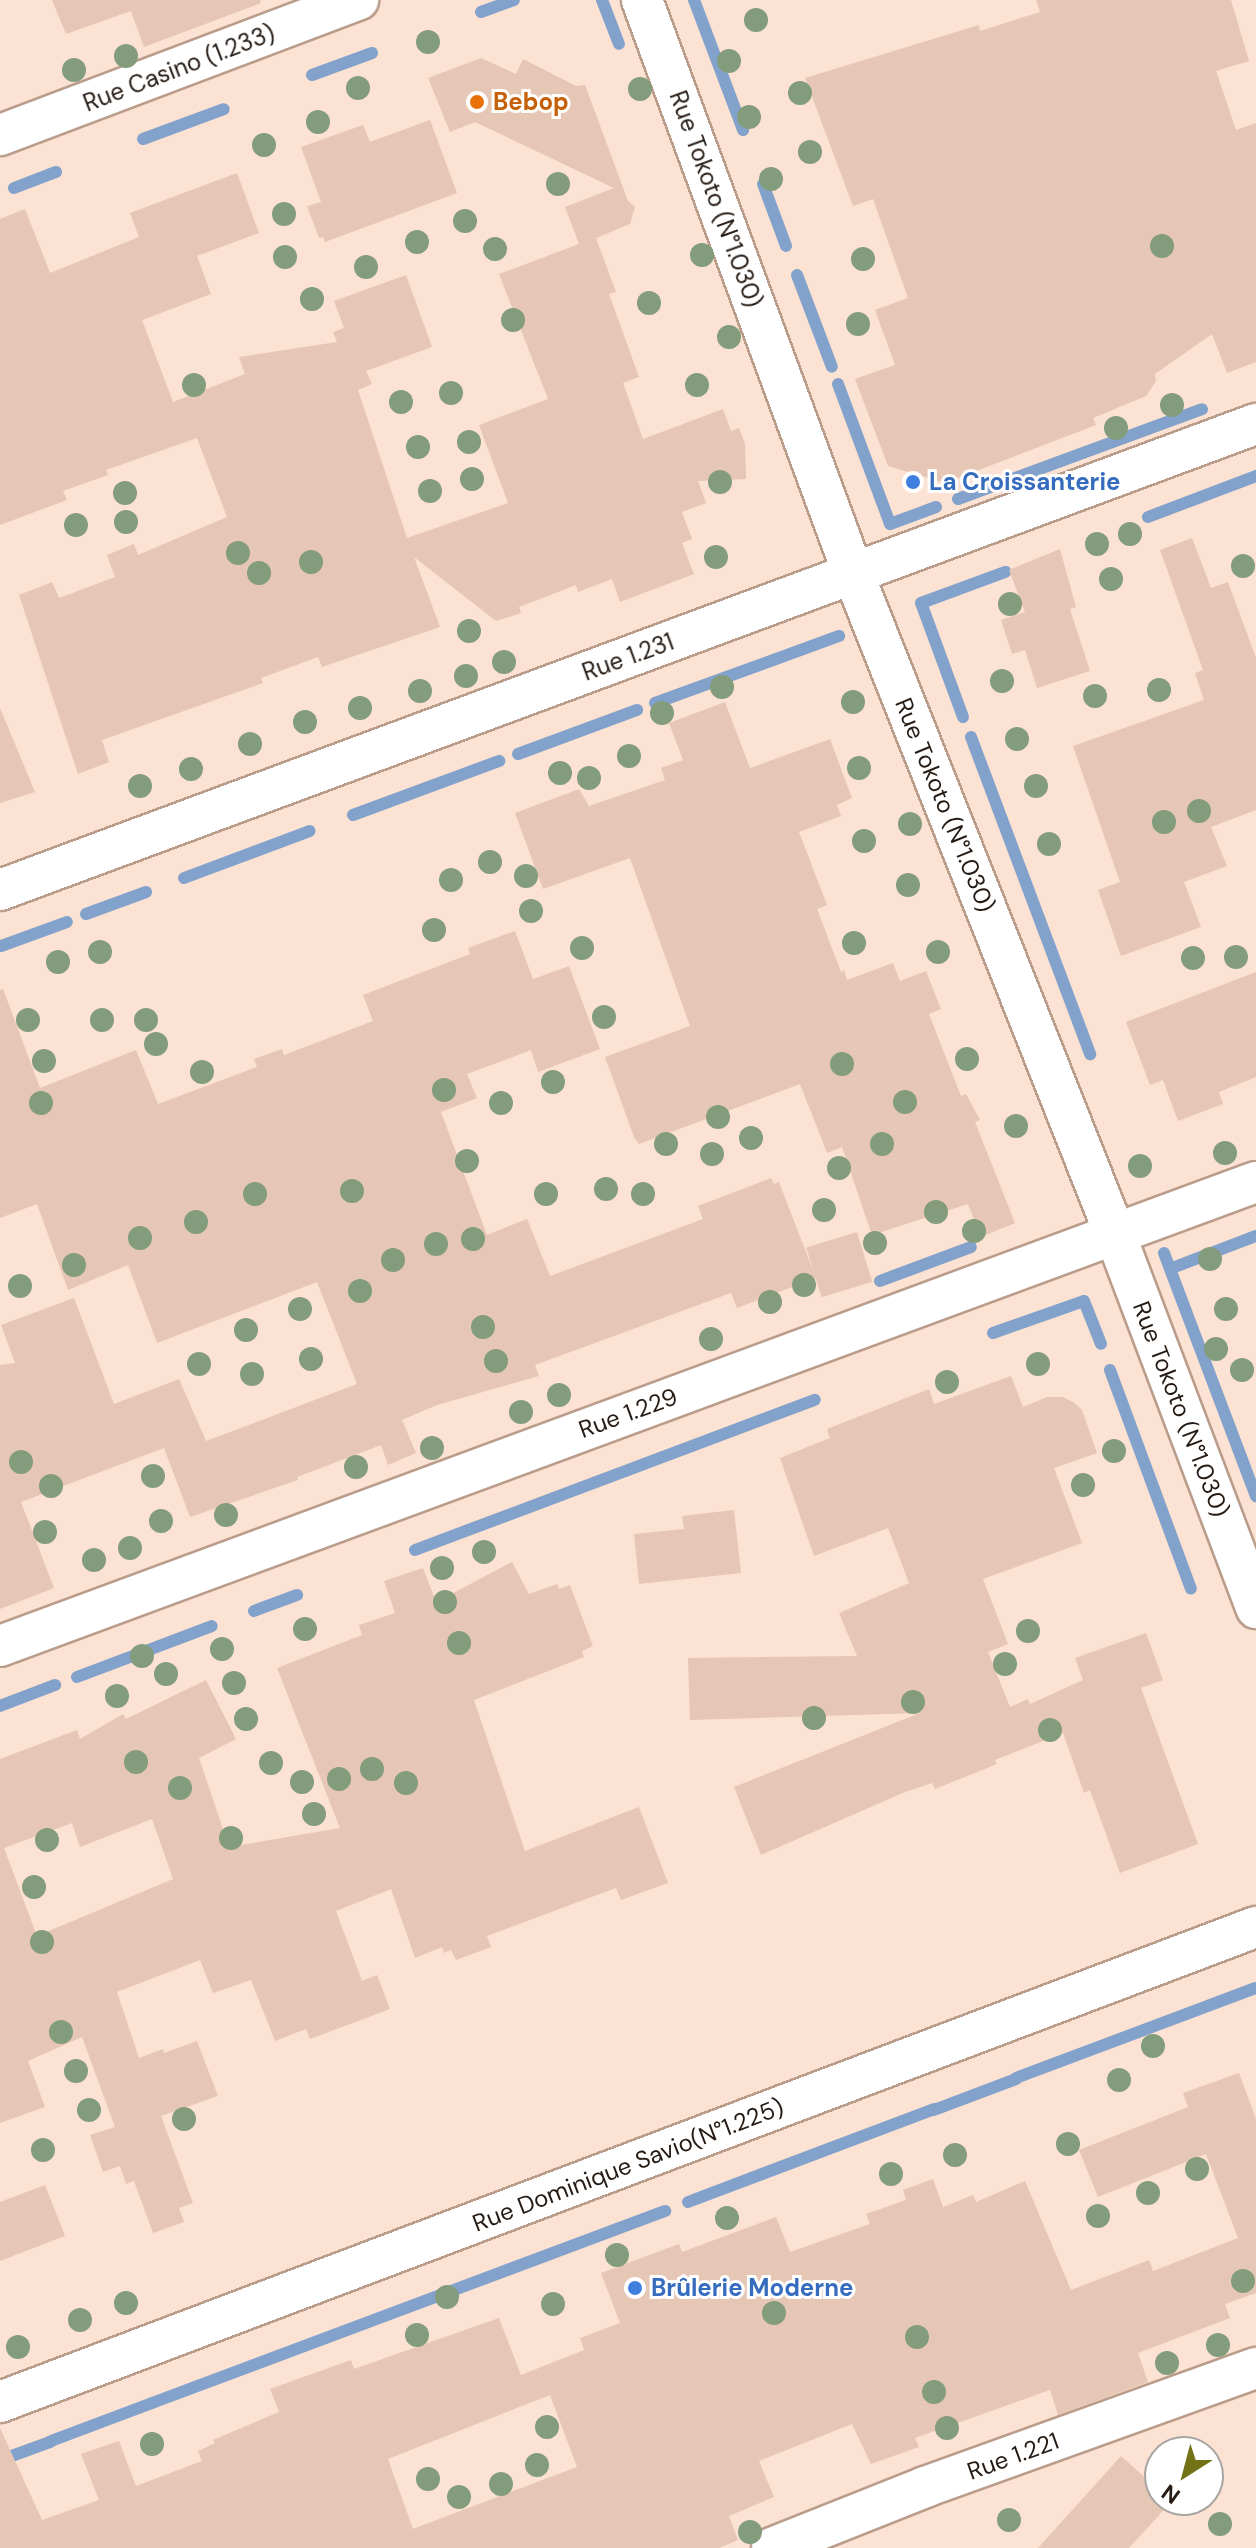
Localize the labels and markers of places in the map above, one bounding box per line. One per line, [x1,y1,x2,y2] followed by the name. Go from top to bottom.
[493,88,569,116] place label: Bebop
[468,93,486,111] marker: Bebop
[929,468,1120,496] place label: La Croissanterie
[904,473,922,491] marker: La Croissanterie
[651,2274,853,2302] place label: Brûlerie Moderne
[626,2279,644,2297] marker: Brûlerie Moderne

